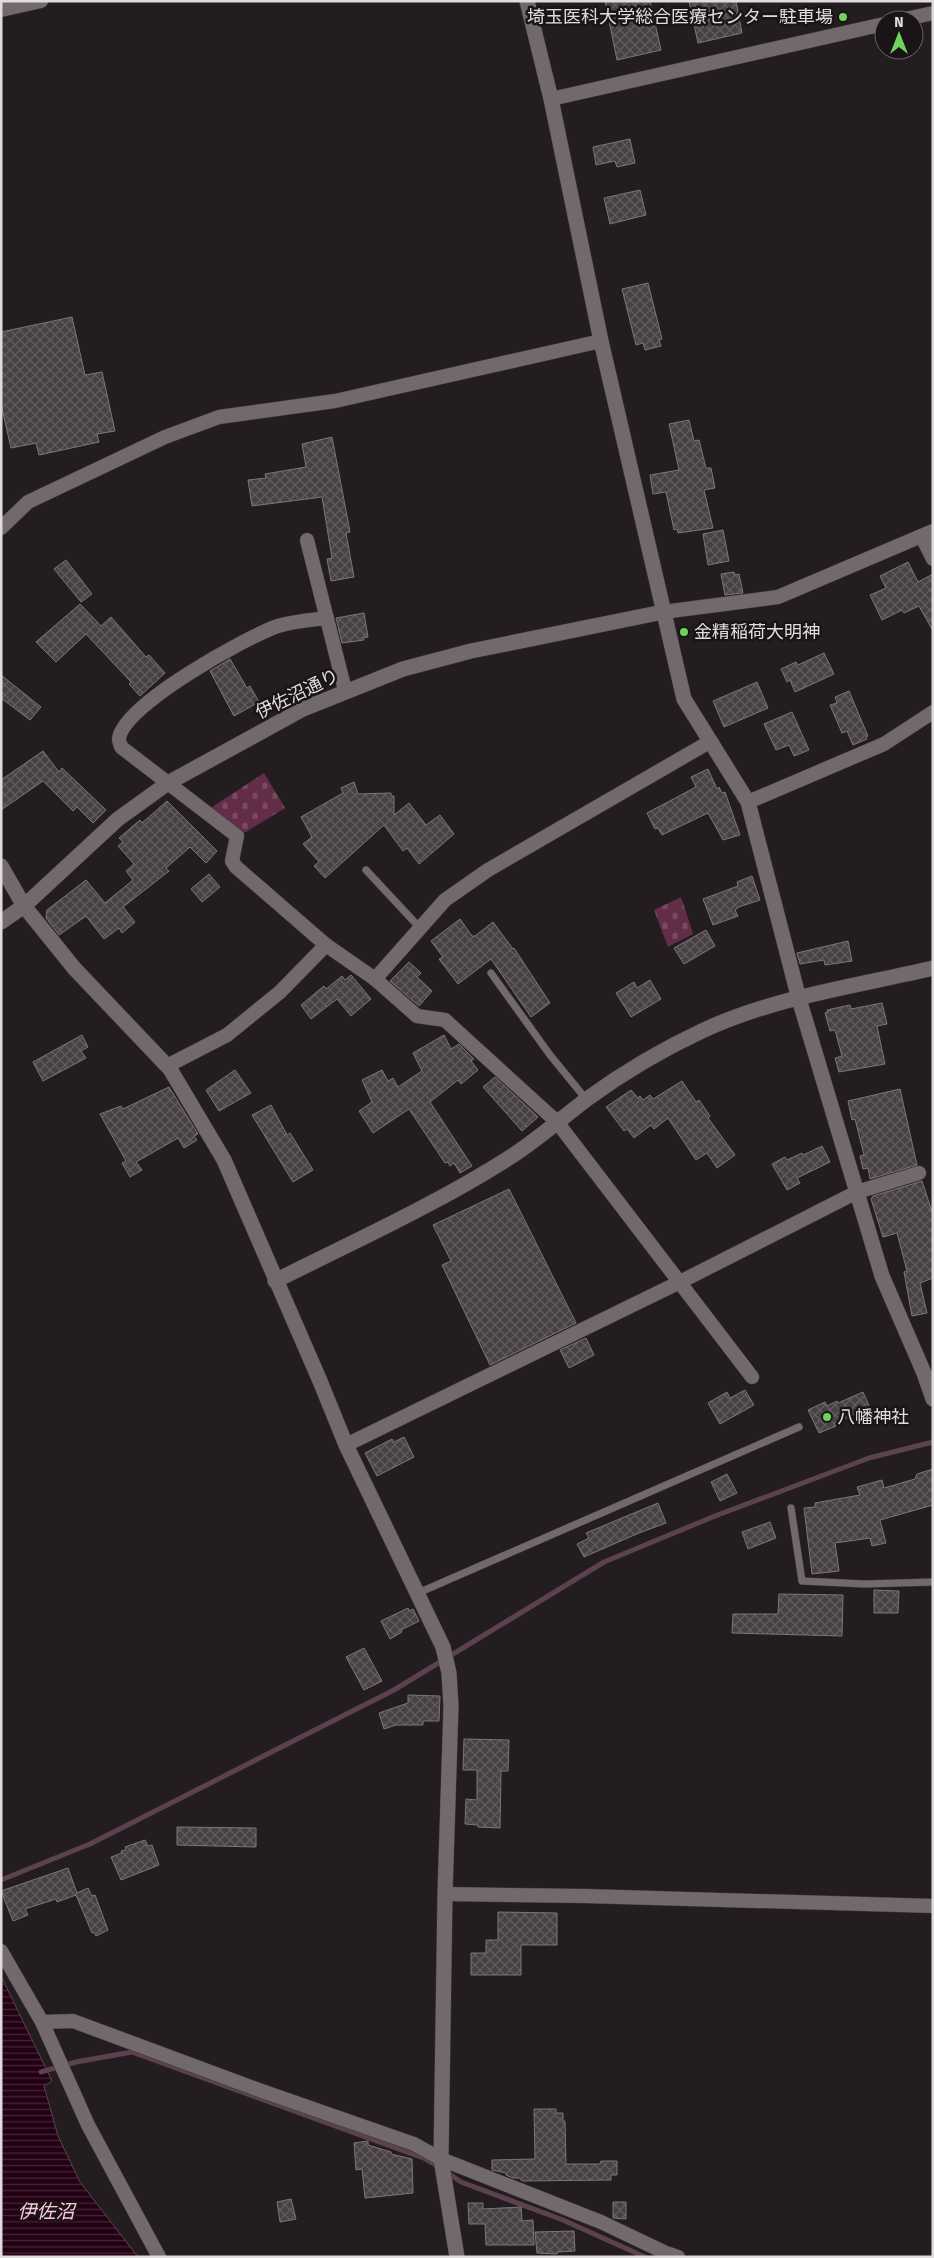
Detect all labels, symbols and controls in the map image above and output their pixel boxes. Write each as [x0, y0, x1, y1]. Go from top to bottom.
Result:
place label: 埼玉医科大学総合医療センター駐車場 [527, 6, 833, 28]
north arrow [874, 10, 924, 60]
marker: 埼玉医科大学総合医療センター駐車場 [837, 11, 849, 23]
text: N [894, 14, 904, 31]
place label: 金精稲荷大明神 [694, 621, 820, 643]
marker: 金精稲荷大明神 [678, 626, 690, 638]
street label: 伊佐沼通り [252, 664, 342, 724]
place label: 八幡神社 [837, 1406, 909, 1428]
marker: 八幡神社 [821, 1411, 833, 1423]
water label: 伊佐沼 [17, 2200, 77, 2223]

